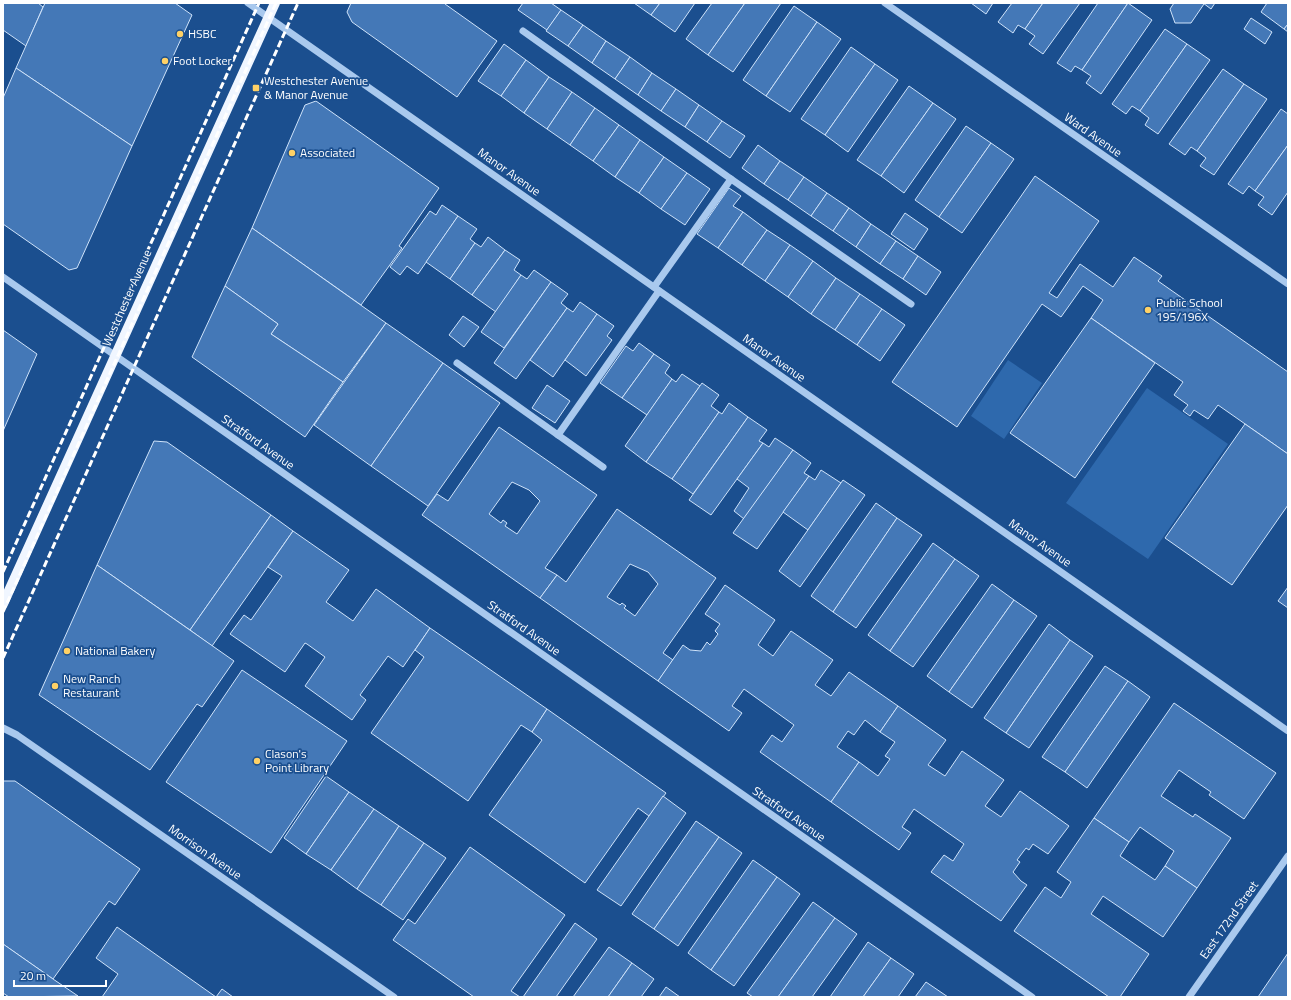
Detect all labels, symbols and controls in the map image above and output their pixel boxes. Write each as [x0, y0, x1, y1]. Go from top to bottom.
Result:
place label: HSBC [188, 24, 217, 43]
marker: HSBC [175, 29, 185, 39]
place label: Foot Locker [173, 51, 232, 70]
marker: Foot Locker [160, 56, 170, 66]
place label: Westchester Avenue & Manor Avenue [264, 71, 368, 104]
marker: Westchester Avenue & Manor Avenue [251, 83, 261, 93]
street label: Ward Avenue [1060, 108, 1126, 162]
place label: Associated [300, 143, 355, 162]
street label: Manor Avenue [474, 143, 545, 200]
marker: Associated [287, 148, 297, 158]
street label: Westchester Avenue [97, 246, 156, 349]
place label: Public School 195/196X [1156, 293, 1223, 326]
marker: Public School 195/196X [1143, 305, 1153, 315]
street label: Manor Avenue [739, 329, 810, 386]
street label: Stratford Avenue [218, 409, 299, 474]
street label: Manor Avenue [1005, 514, 1076, 571]
street label: Stratford Avenue [484, 595, 565, 660]
place label: National Bakery [75, 641, 155, 660]
marker: National Bakery [62, 646, 72, 656]
place label: New Ranch Restaurant [63, 669, 120, 702]
marker: New Ranch Restaurant [50, 681, 60, 691]
place label: Clason's Point Library [265, 744, 329, 777]
marker: Clason's Point Library [252, 756, 262, 766]
street label: Stratford Avenue [749, 781, 830, 846]
street label: Morrison Avenue [165, 819, 246, 884]
street label: East 172nd Street [1195, 876, 1263, 963]
scale bar [14, 962, 106, 988]
text: 20 m [20, 966, 46, 985]

